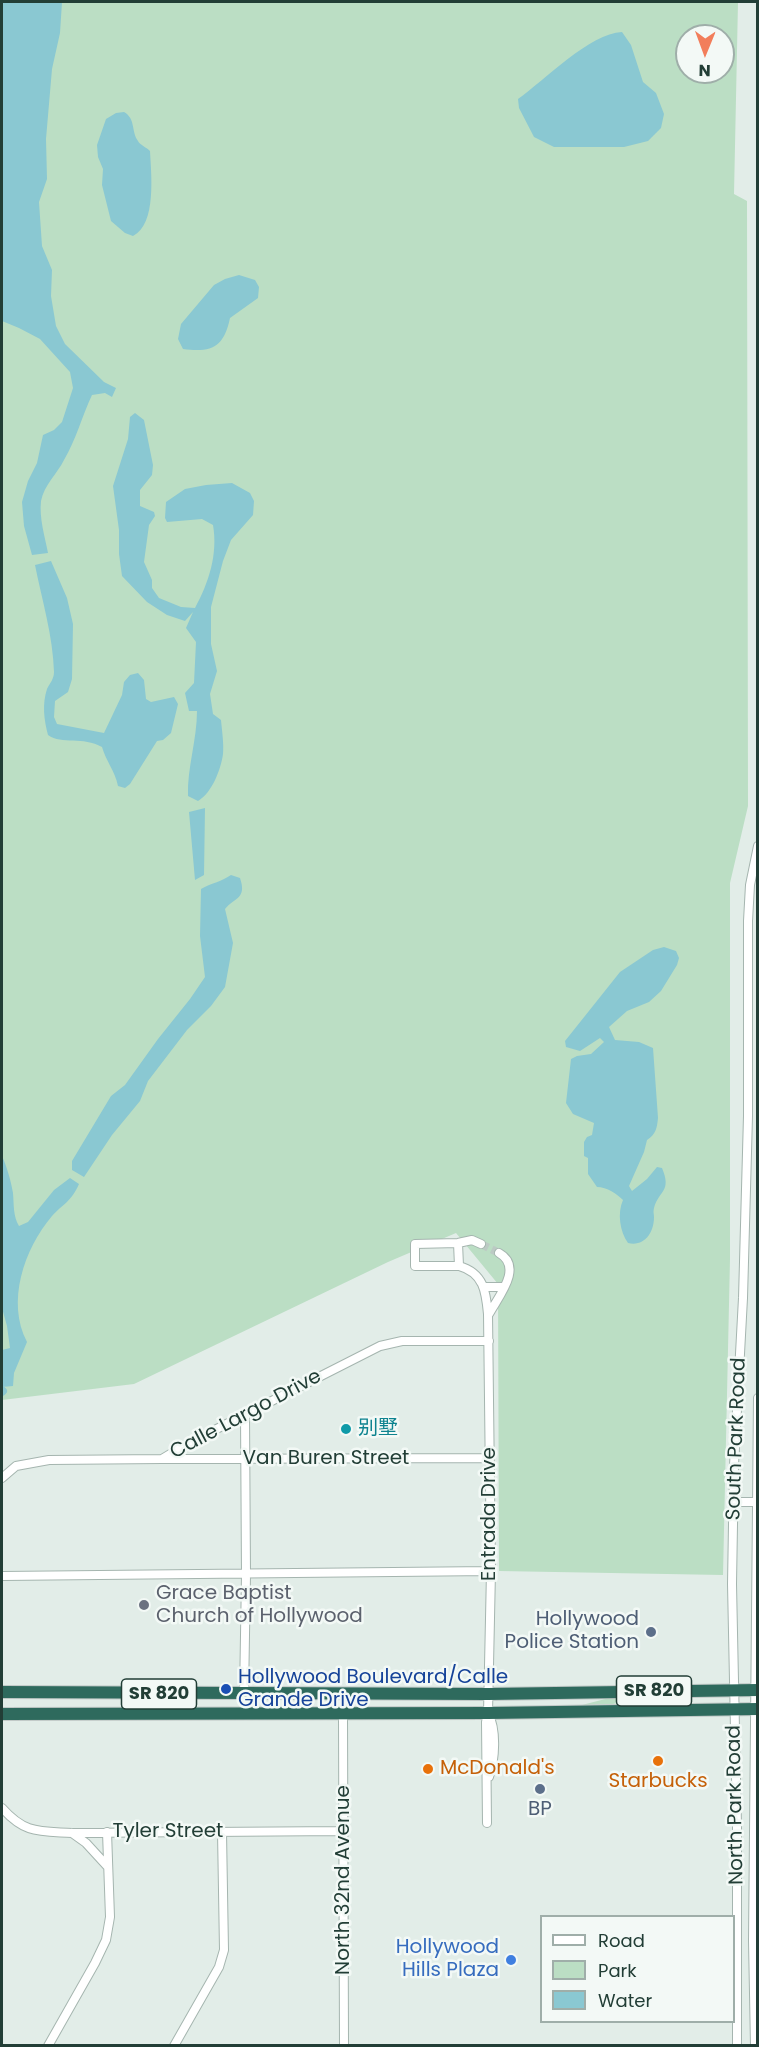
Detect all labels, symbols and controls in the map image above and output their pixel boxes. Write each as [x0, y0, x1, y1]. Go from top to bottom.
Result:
north arrow [675, 24, 735, 84]
text: N [698, 59, 711, 82]
street label: South Park Road [722, 1357, 752, 1521]
street label: Calle Largo Drive [166, 1365, 326, 1465]
place label: 别墅 [358, 1417, 398, 1441]
marker: 别墅 [339, 1422, 353, 1436]
street label: Van Buren Street [243, 1447, 409, 1471]
street label: Entrada Drive [478, 1447, 502, 1581]
place label: Grace Baptist Church of Hollywood [156, 1582, 363, 1629]
marker: Grace Baptist Church of Hollywood [137, 1598, 151, 1612]
place label: Hollywood Police Station [505, 1608, 639, 1655]
marker: Hollywood Police Station [644, 1625, 658, 1639]
place label: Hollywood Boulevard/Calle Grande Drive [238, 1666, 508, 1713]
road number: SR 820 [616, 1676, 692, 1706]
road number: SR 820 [122, 1679, 196, 1709]
marker: Hollywood Boulevard/Calle Grande Drive [219, 1682, 233, 1696]
street label: North Park Road [723, 1725, 749, 1885]
marker: Starbucks [651, 1754, 665, 1768]
place label: McDonald's [440, 1757, 555, 1781]
marker: McDonald's [421, 1762, 435, 1776]
place label: Starbucks [608, 1770, 708, 1794]
marker: BP [533, 1782, 547, 1796]
street label: North 32nd Avenue [332, 1785, 356, 1975]
place label: BP [528, 1798, 552, 1822]
street label: Tyler Street [113, 1820, 223, 1844]
legend [540, 1915, 735, 2023]
text: Road [598, 1928, 645, 1953]
place label: Hollywood Hills Plaza [396, 1936, 499, 1983]
marker: Hollywood Hills Plaza [504, 1953, 518, 1967]
text: Park [598, 1958, 637, 1983]
text: Water [598, 1988, 652, 2013]

